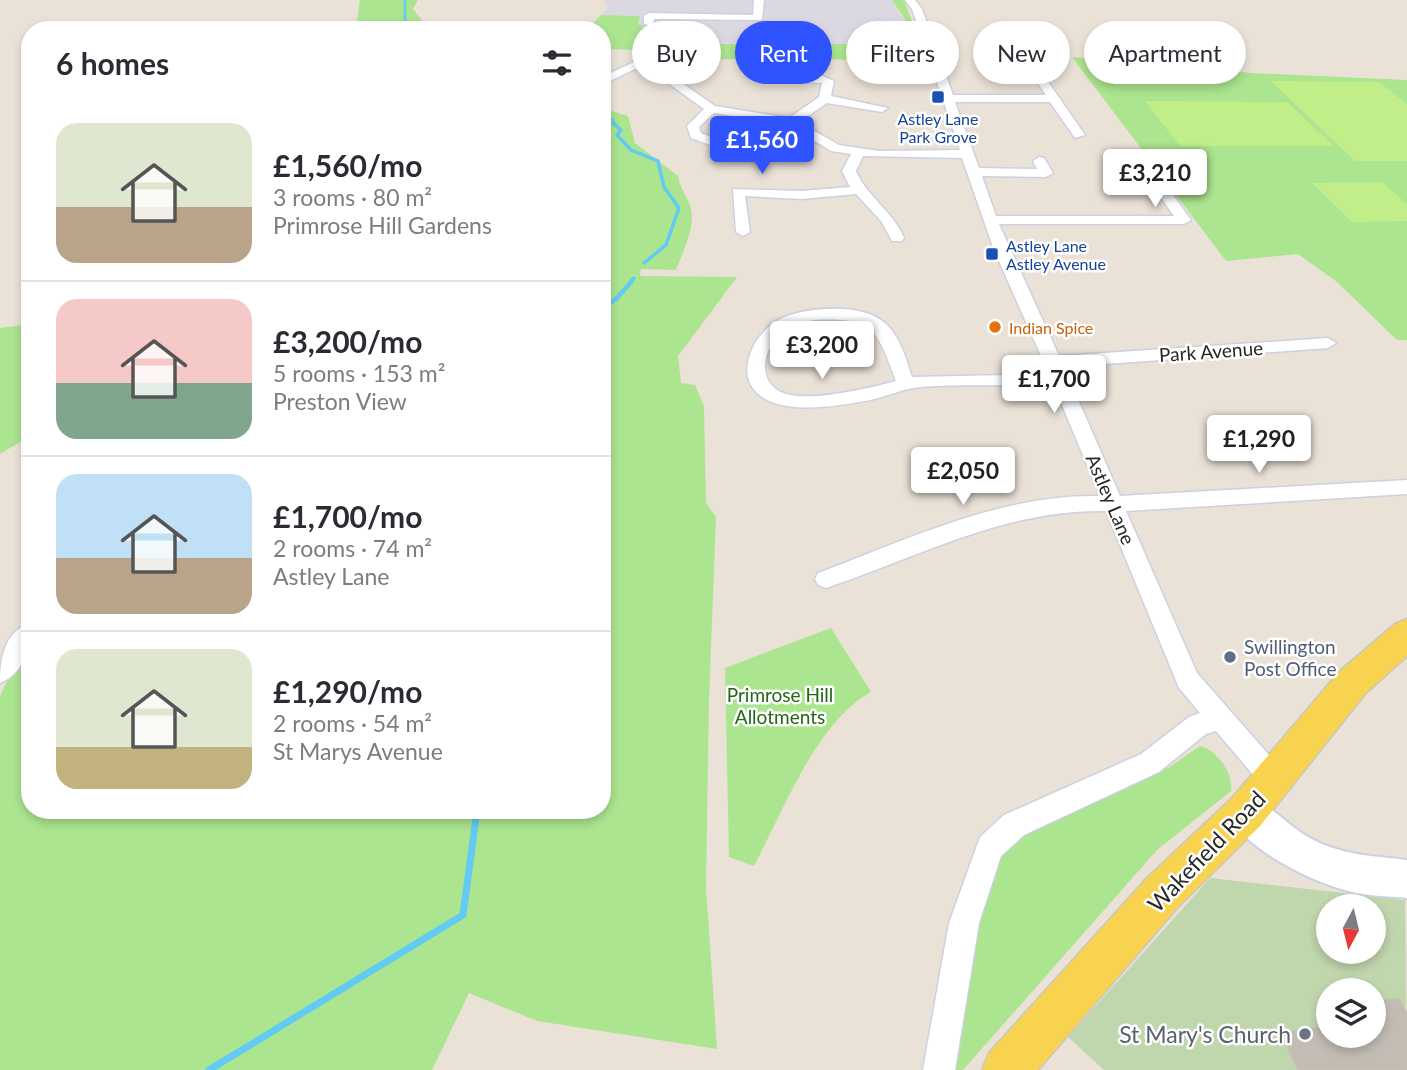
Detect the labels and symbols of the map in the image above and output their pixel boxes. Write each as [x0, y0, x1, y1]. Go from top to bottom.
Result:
marker: Astley Lane Park Grove [930, 89, 946, 105]
place label: Astley Lane Park Grove [897, 109, 979, 146]
pin: £1,560 [705, 116, 819, 176]
pin: £3,210 [1098, 150, 1212, 209]
place label: Astley Lane Astley Avenue [1006, 236, 1106, 273]
marker: Astley Lane Astley Avenue [984, 246, 1000, 262]
place label: Indian Spice [1009, 318, 1093, 337]
marker: Indian Spice [987, 319, 1003, 335]
pin: £3,200 [765, 322, 879, 381]
street label: Park Avenue [1158, 336, 1264, 366]
pin: £1,700 [997, 356, 1111, 415]
pin: £1,290 [1202, 416, 1316, 475]
pin: £2,050 [906, 448, 1020, 507]
street label: Astley Lane [1082, 450, 1140, 548]
place label: Swillington Post Office [1244, 635, 1337, 680]
marker: Swillington Post Office [1222, 649, 1238, 665]
park label: Primrose Hill Allotments [727, 683, 833, 728]
street label: Wakefield Road [1141, 785, 1271, 917]
north arrow [1316, 894, 1386, 964]
place label: St Mary's Church [1119, 1020, 1291, 1048]
marker: St Mary's Church [1297, 1026, 1313, 1042]

